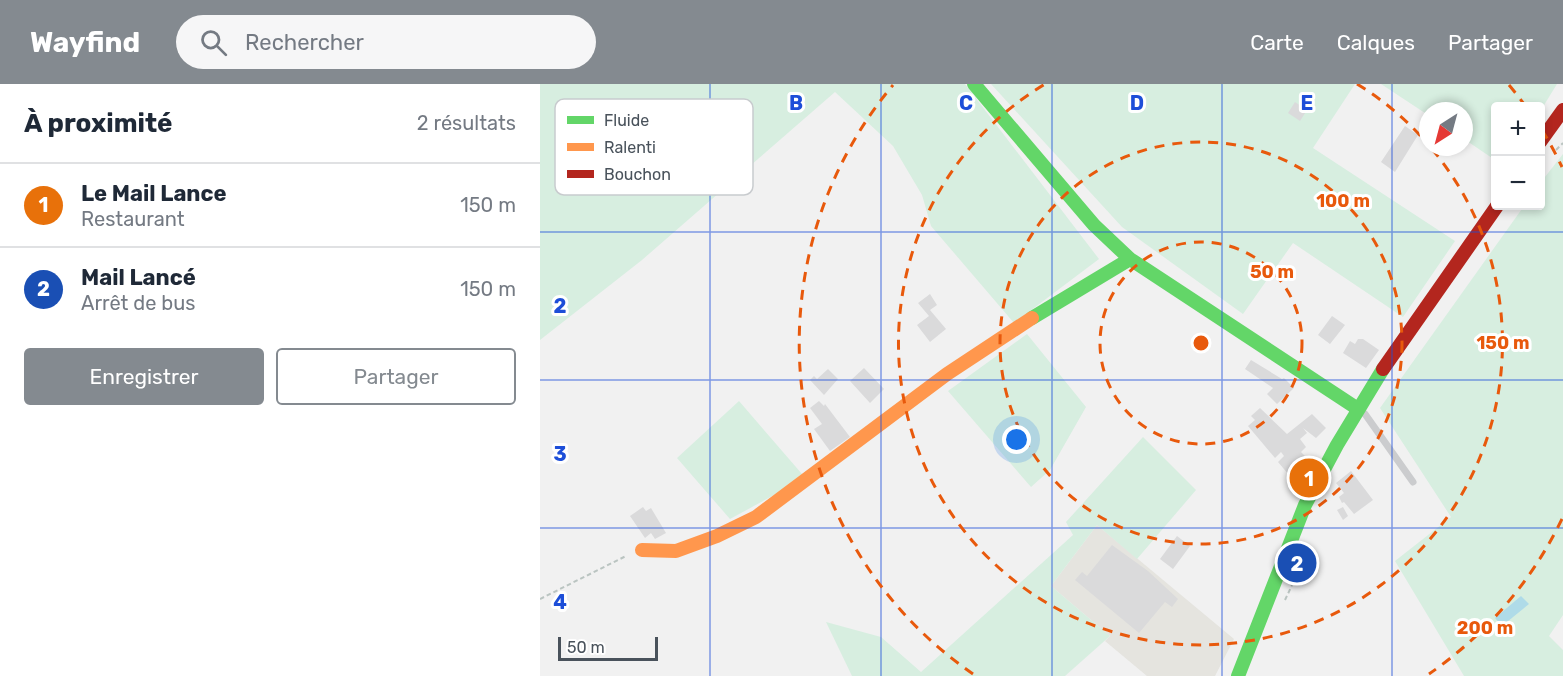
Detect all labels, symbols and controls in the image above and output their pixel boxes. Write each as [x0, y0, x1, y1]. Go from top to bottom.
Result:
search box [176, 15, 596, 69]
text: Wayfind [30, 26, 140, 59]
icon: search [197, 26, 230, 59]
text: Rechercher [245, 29, 364, 56]
text: Carte [1250, 30, 1304, 55]
text: Calques [1337, 30, 1415, 55]
text: Partager [1448, 30, 1533, 55]
text: B [789, 91, 803, 115]
text: C [959, 91, 973, 115]
text: D [1130, 91, 1144, 115]
text: E [1301, 91, 1313, 115]
legend [555, 99, 753, 195]
north arrow [1419, 102, 1473, 156]
map controls [1491, 102, 1545, 210]
button: + [1491, 102, 1545, 156]
text: À proximité [24, 108, 173, 139]
text: 2 résultats [417, 111, 516, 135]
text: Fluide [604, 111, 649, 130]
text: Ralenti [604, 138, 656, 157]
button: − [1491, 156, 1545, 210]
text: Bouchon [604, 165, 671, 184]
text: Le Mail Lance [81, 180, 227, 207]
text: 100 m [1316, 190, 1370, 212]
text: 1 [39, 193, 48, 217]
text: 150 m [460, 193, 516, 217]
text: Restaurant [81, 207, 185, 231]
text: 50 m [1250, 261, 1294, 283]
text: Mail Lancé [81, 264, 196, 291]
text: 2 [37, 277, 50, 301]
text: 150 m [460, 277, 516, 301]
text: Arrêt de bus [81, 291, 195, 315]
text: 2 [554, 294, 567, 318]
text: 150 m [1476, 332, 1530, 354]
centre of rings [1191, 333, 1211, 353]
button: Enregistrer [24, 348, 264, 405]
button: Partager [276, 348, 516, 405]
your location [1002, 425, 1031, 454]
text: 3 [553, 442, 567, 466]
pin: 1 [1290, 456, 1328, 500]
pin: 2 [1278, 540, 1317, 586]
text: 4 [553, 590, 567, 614]
text: 200 m [1457, 617, 1513, 639]
scale bar [558, 634, 658, 662]
text: 50 m [567, 638, 605, 657]

